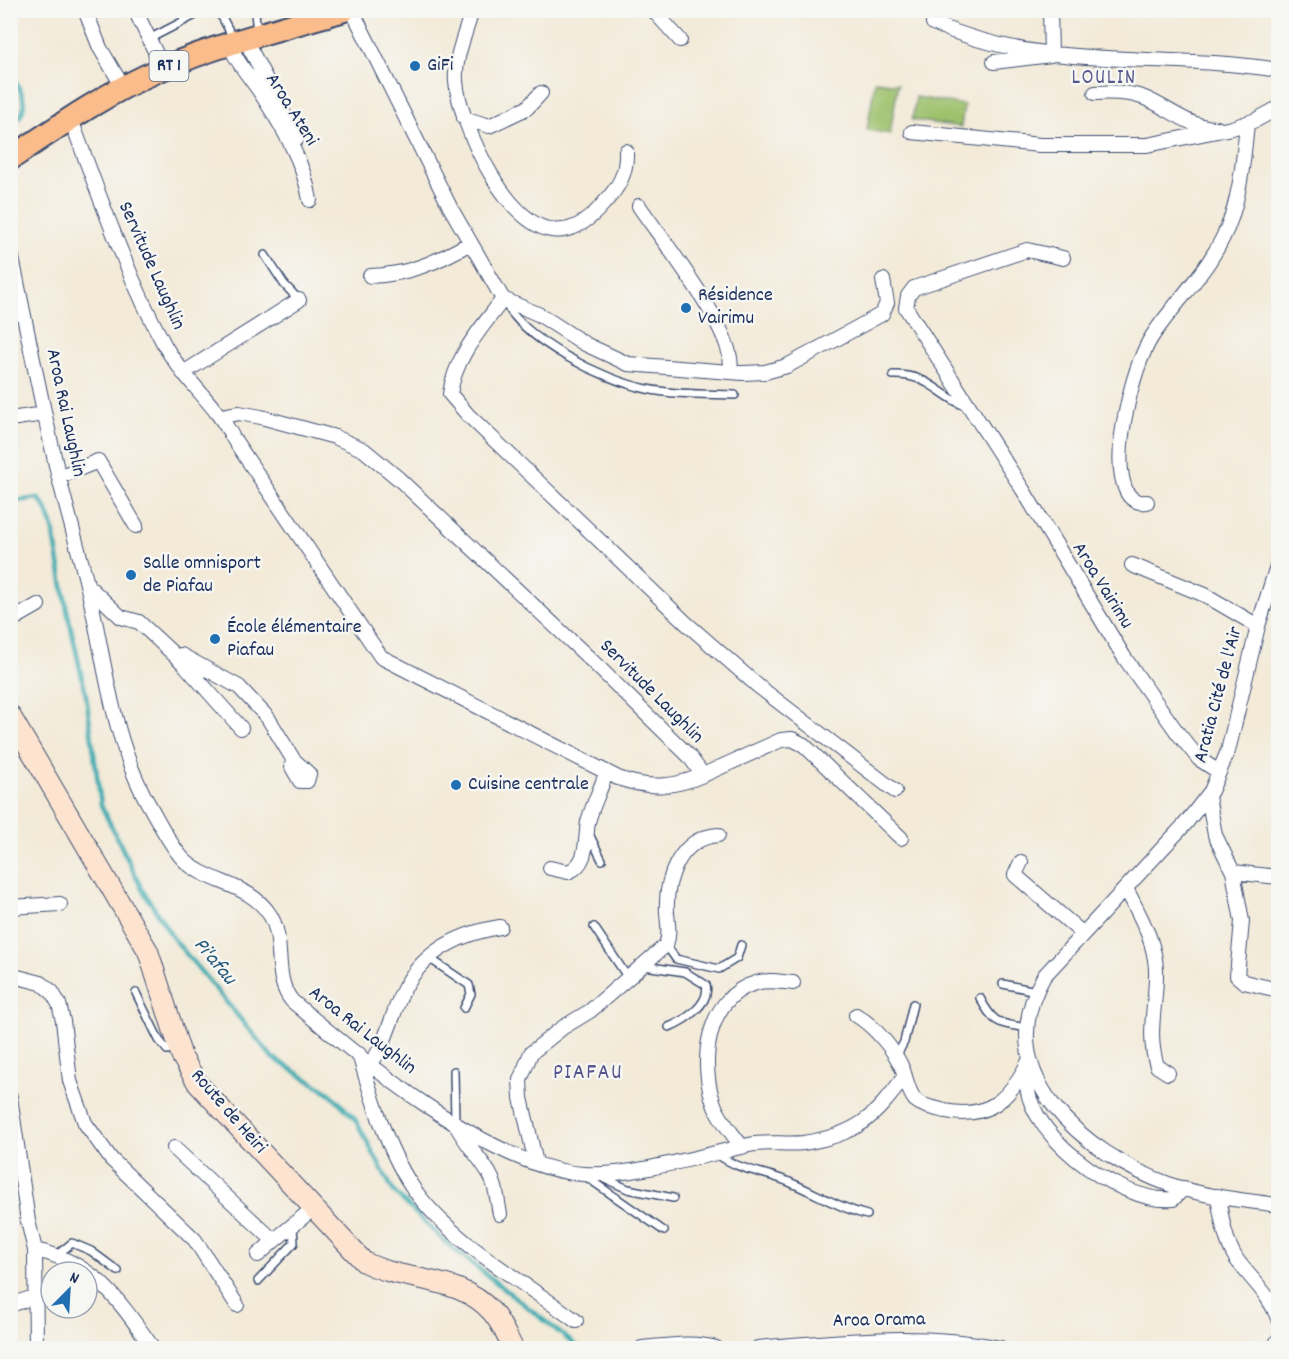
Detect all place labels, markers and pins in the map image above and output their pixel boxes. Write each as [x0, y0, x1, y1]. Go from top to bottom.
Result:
place label: GiFi [427, 52, 454, 80]
marker: GiFi [408, 59, 422, 73]
place label: Résidence Vairimu [698, 282, 773, 333]
marker: Résidence Vairimu [679, 301, 693, 315]
place label: Salle omnisport de Piafau [143, 550, 261, 601]
marker: Salle omnisport de Piafau [124, 568, 138, 582]
place label: École élémentaire Piafau [227, 614, 362, 665]
marker: École élémentaire Piafau [208, 632, 222, 646]
place label: Cuisine centrale [468, 771, 589, 799]
marker: Cuisine centrale [449, 778, 463, 792]

